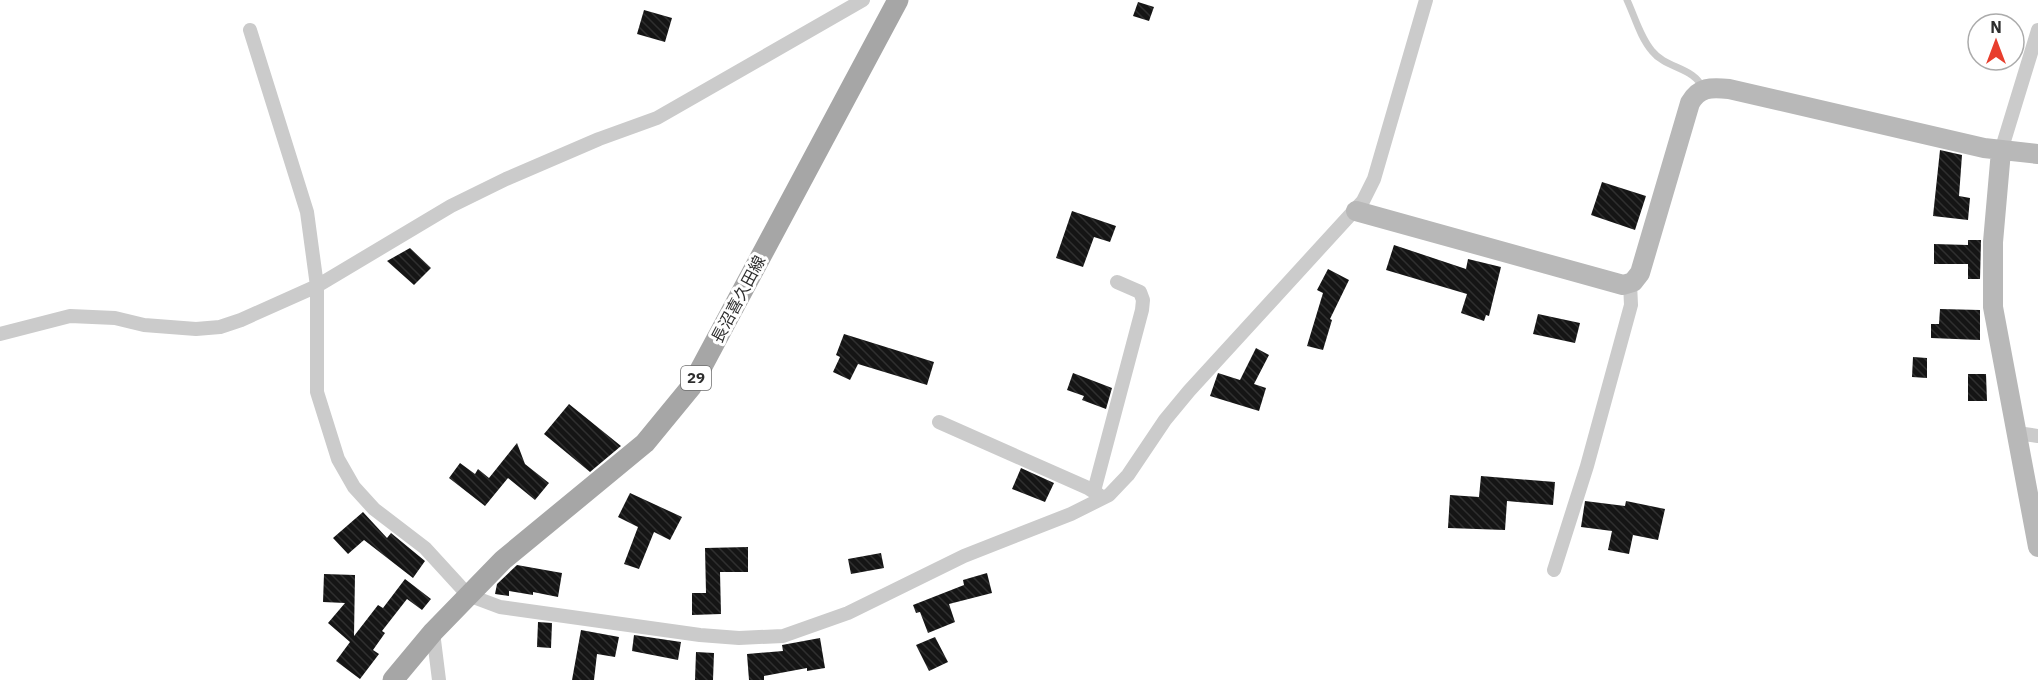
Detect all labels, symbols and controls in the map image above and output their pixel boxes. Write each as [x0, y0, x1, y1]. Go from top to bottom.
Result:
north arrow [1966, 12, 2026, 72]
text: N [1990, 17, 2002, 37]
street label: 長沼喜久田線 [707, 252, 769, 346]
road number: 29 [681, 366, 711, 390]

